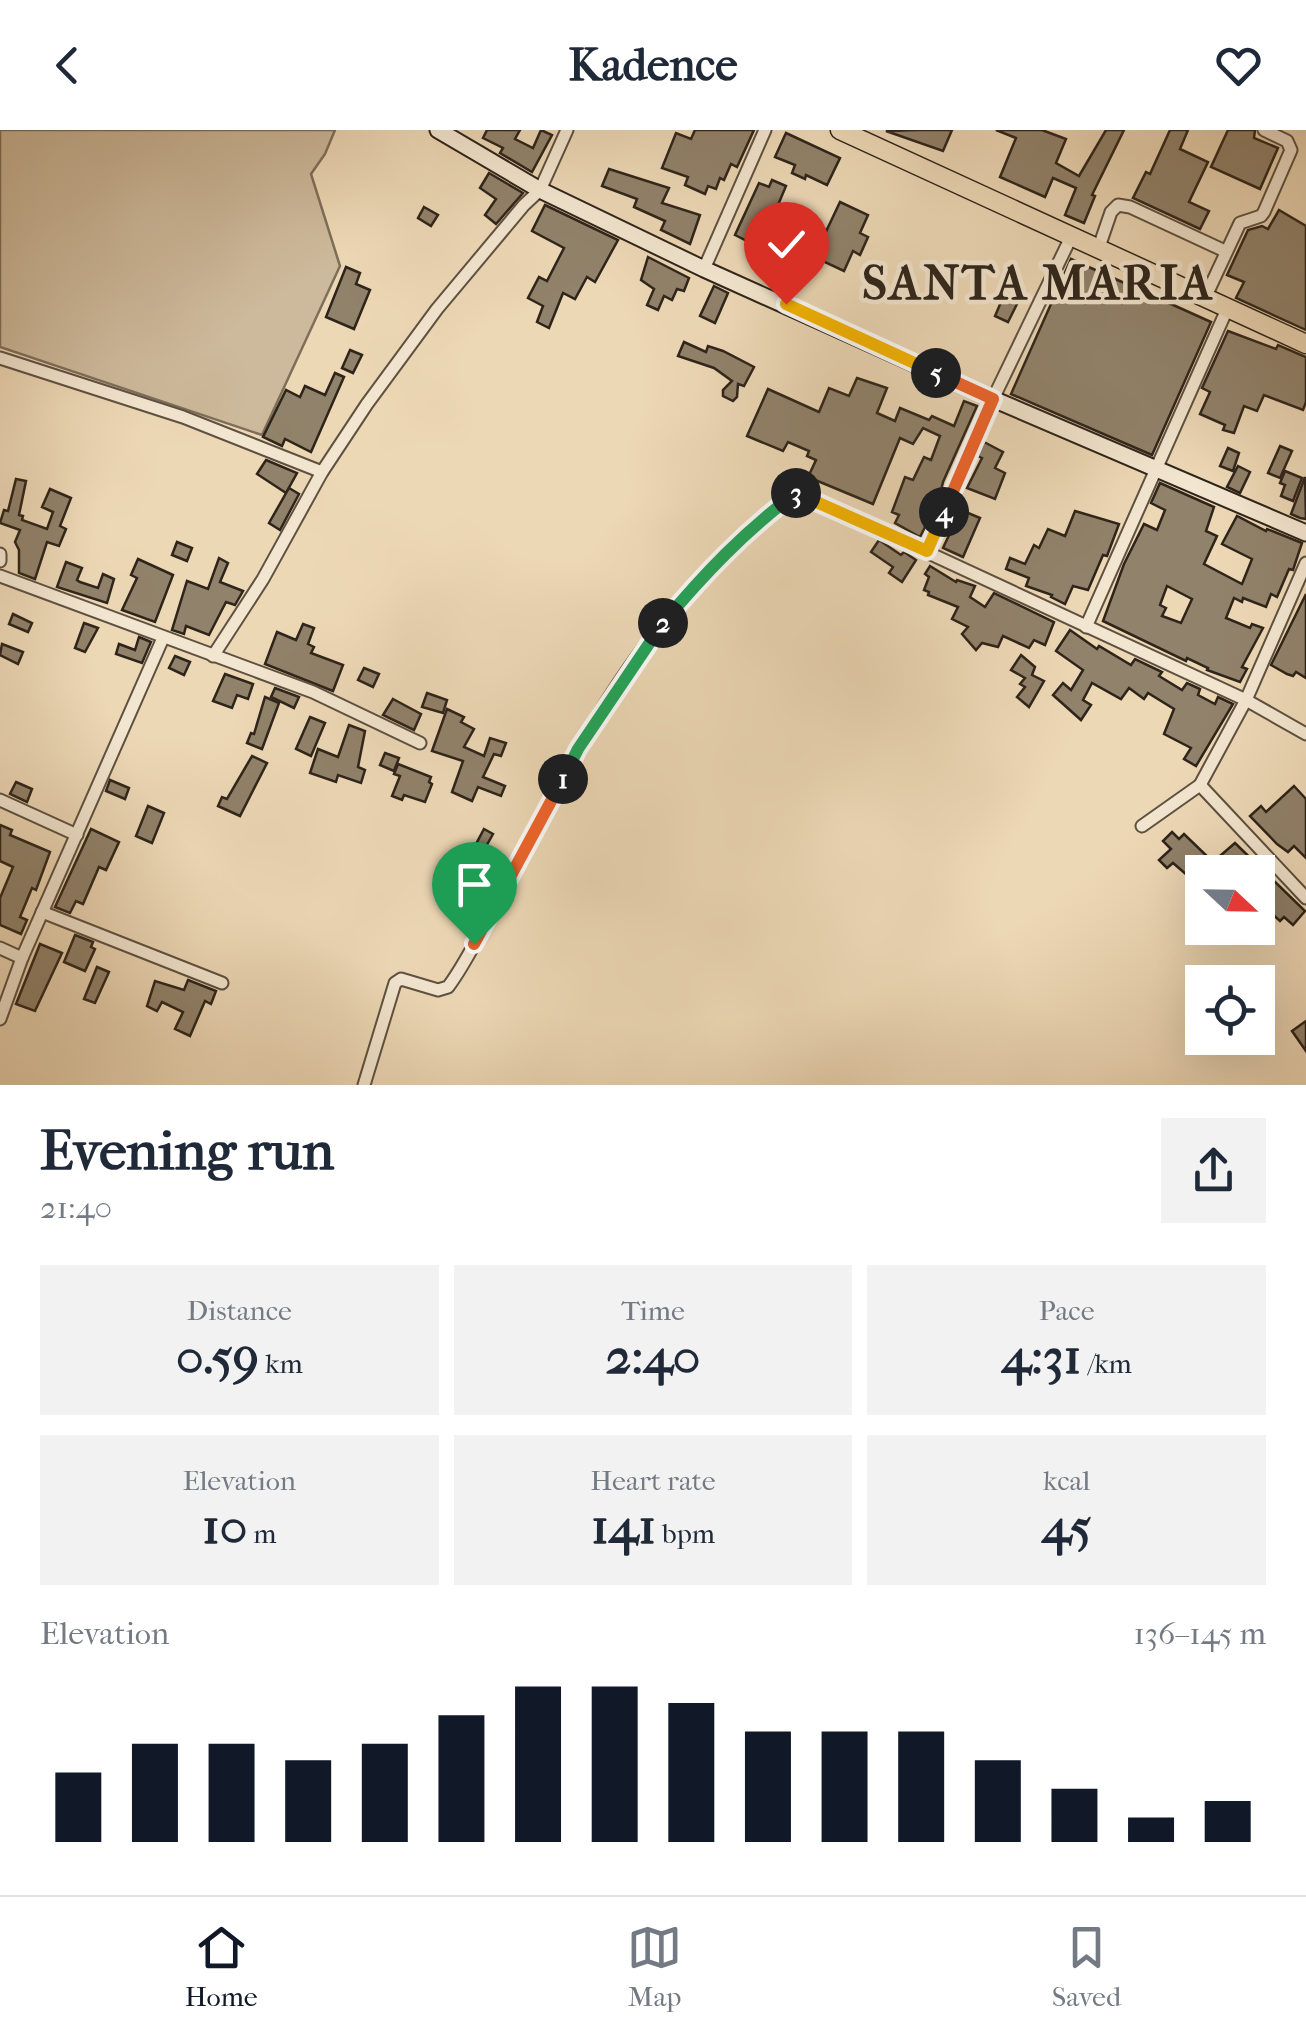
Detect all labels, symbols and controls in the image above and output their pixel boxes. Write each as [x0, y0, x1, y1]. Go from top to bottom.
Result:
icon: back [40, 38, 95, 93]
icon: heart [1211, 38, 1266, 93]
text: Kadence [569, 39, 737, 92]
pin [744, 202, 829, 305]
icon: check [759, 217, 814, 272]
district label: SANTA MARIA [862, 255, 1214, 311]
pin: 5 [911, 348, 961, 398]
text: 5 [930, 356, 942, 389]
pin: 3 [771, 468, 821, 518]
text: 3 [790, 476, 802, 509]
pin: 4 [919, 487, 969, 537]
text: 4 [936, 495, 952, 528]
pin: 2 [638, 598, 688, 648]
text: 2 [656, 606, 670, 639]
pin: 1 [538, 754, 588, 804]
text: 1 [558, 762, 568, 795]
pin [432, 842, 517, 945]
north arrow [1185, 855, 1275, 945]
map controls [1185, 855, 1275, 1055]
icon: arrive [447, 857, 502, 912]
button: locate [1185, 965, 1275, 1055]
button: share [1161, 1118, 1266, 1223]
text: Evening run [40, 1119, 334, 1183]
text: 21:40 [40, 1189, 112, 1226]
text: Distance [187, 1294, 292, 1327]
text: Time [621, 1294, 685, 1327]
text: Pace [1039, 1294, 1095, 1327]
text: 0.59 [176, 1327, 259, 1386]
text: 2:40 [606, 1327, 700, 1386]
text: 4:31 [1001, 1327, 1081, 1386]
text: km [259, 1347, 303, 1380]
text: /km [1081, 1347, 1132, 1380]
text: Elevation [183, 1464, 296, 1497]
text: Heart rate [590, 1464, 716, 1497]
text: kcal [1043, 1464, 1090, 1497]
text: 10 [202, 1497, 247, 1556]
text: 141 [591, 1497, 656, 1556]
text: 45 [1042, 1497, 1092, 1556]
text: m [247, 1517, 277, 1550]
text: bpm [656, 1517, 715, 1550]
text: Elevation [40, 1615, 169, 1652]
text: 136–145 m [1133, 1615, 1266, 1652]
tab: Home [185, 1920, 258, 2013]
tab: Map [627, 1920, 682, 2013]
tab: Saved [1052, 1920, 1121, 2013]

